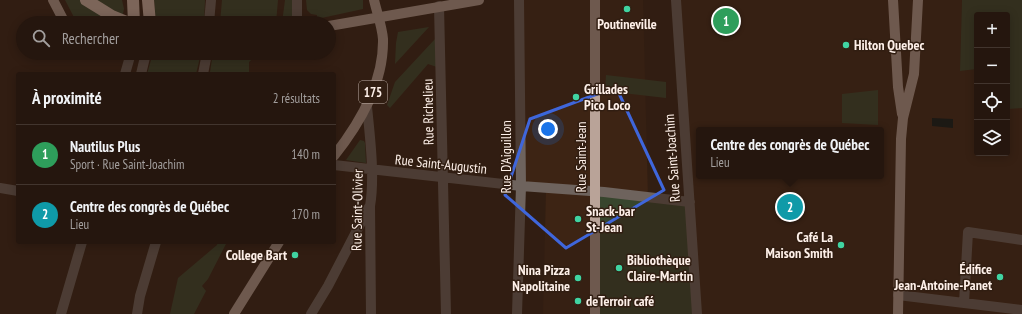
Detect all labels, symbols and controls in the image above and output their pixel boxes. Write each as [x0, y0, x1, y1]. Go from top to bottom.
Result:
marker: Poutineville [622, 4, 632, 14]
pin: 1 [713, 6, 739, 36]
map controls [974, 12, 1010, 156]
button: + [974, 12, 1010, 48]
place label: Poutineville [597, 15, 657, 33]
search box [16, 16, 336, 60]
icon: search [30, 27, 52, 49]
text: Rechercher [62, 29, 119, 48]
place label: Hilton Quebec [854, 36, 924, 54]
marker: Hilton Quebec [841, 40, 851, 50]
button: − [974, 48, 1010, 84]
street label: Rue Richelieu [418, 79, 438, 145]
place label: Grillades Pico Loco [584, 80, 630, 114]
road number: 175 [359, 81, 387, 103]
button: locate [974, 84, 1010, 120]
text: À proximité [32, 87, 102, 109]
text: 2 résultats [273, 90, 320, 107]
marker: Grillades Pico Loco [571, 92, 581, 102]
street label: Rue Saint-Joachim [660, 113, 684, 203]
your location [538, 119, 558, 139]
street label: Rue D'Aiguillon [497, 120, 515, 194]
button: layers [974, 120, 1010, 156]
street label: Rue Saint-Jean [572, 122, 590, 192]
popup [696, 127, 884, 179]
text: Centre des congrès de Québec [710, 135, 870, 154]
text: Nautilus Plus [70, 137, 140, 156]
text: 1 [42, 146, 48, 163]
text: 140 m [291, 146, 320, 163]
street label: Rue Saint-Augustin [394, 150, 488, 178]
text: Lieu [710, 154, 730, 171]
text: Sport · Rue Saint-Joachim [70, 156, 185, 173]
street label: Rue Saint-Olivier [347, 169, 367, 251]
pin: 2 [777, 192, 803, 222]
text: Centre des congrès de Québec [70, 197, 229, 216]
place label: Snack-bar St-Jean [586, 202, 636, 236]
text: 2 [42, 206, 48, 223]
text: 170 m [291, 206, 320, 223]
marker: Snack-bar St-Jean [573, 214, 583, 224]
text: Lieu [70, 216, 89, 233]
place label: Café La Maison Smith [766, 228, 833, 262]
marker: Café La Maison Smith [836, 240, 846, 250]
place label: College Bart [226, 246, 287, 264]
marker: College Bart [290, 250, 300, 260]
place label: Bibliothèque Claire-Martin [627, 251, 693, 285]
place label: Édifice Jean-Antoine-Panet [893, 260, 992, 294]
place label: Nina Pizza Napolitaine [512, 261, 570, 295]
marker: Bibliothèque Claire-Martin [614, 263, 624, 273]
marker: Édifice Jean-Antoine-Panet [995, 272, 1005, 282]
marker: Nina Pizza Napolitaine [573, 273, 583, 283]
place label: deTerroir café [586, 292, 654, 310]
marker: deTerroir café [573, 296, 583, 306]

